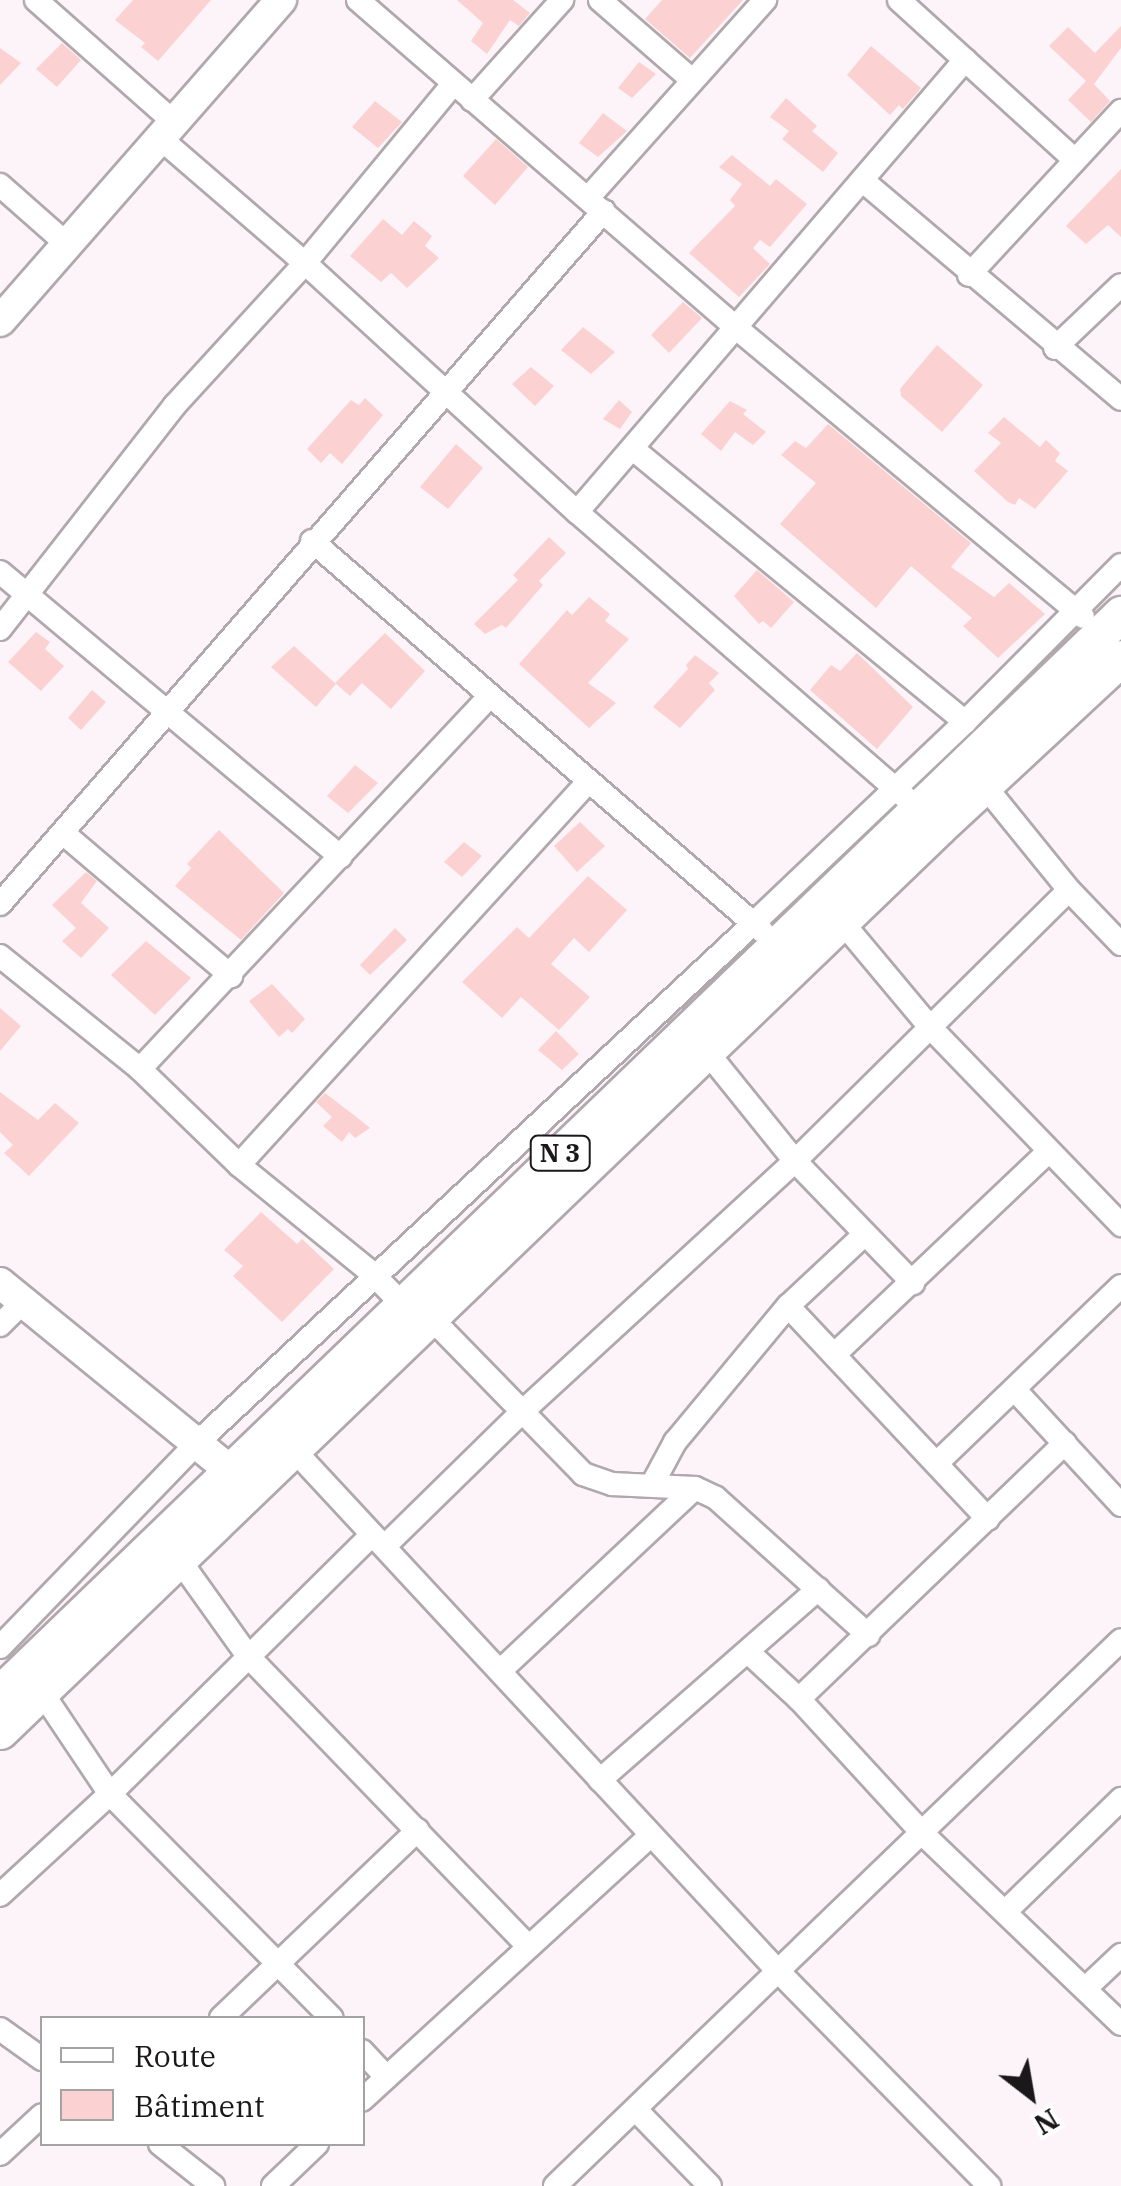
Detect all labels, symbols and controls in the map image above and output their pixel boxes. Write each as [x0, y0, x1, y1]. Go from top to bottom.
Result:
road number: N 3 [528, 1133, 592, 1173]
legend [40, 2016, 365, 2146]
text: Route [134, 2036, 216, 2075]
north arrow [981, 2046, 1081, 2146]
text: Bâtiment [134, 2086, 265, 2125]
text: N [1028, 2101, 1066, 2144]

